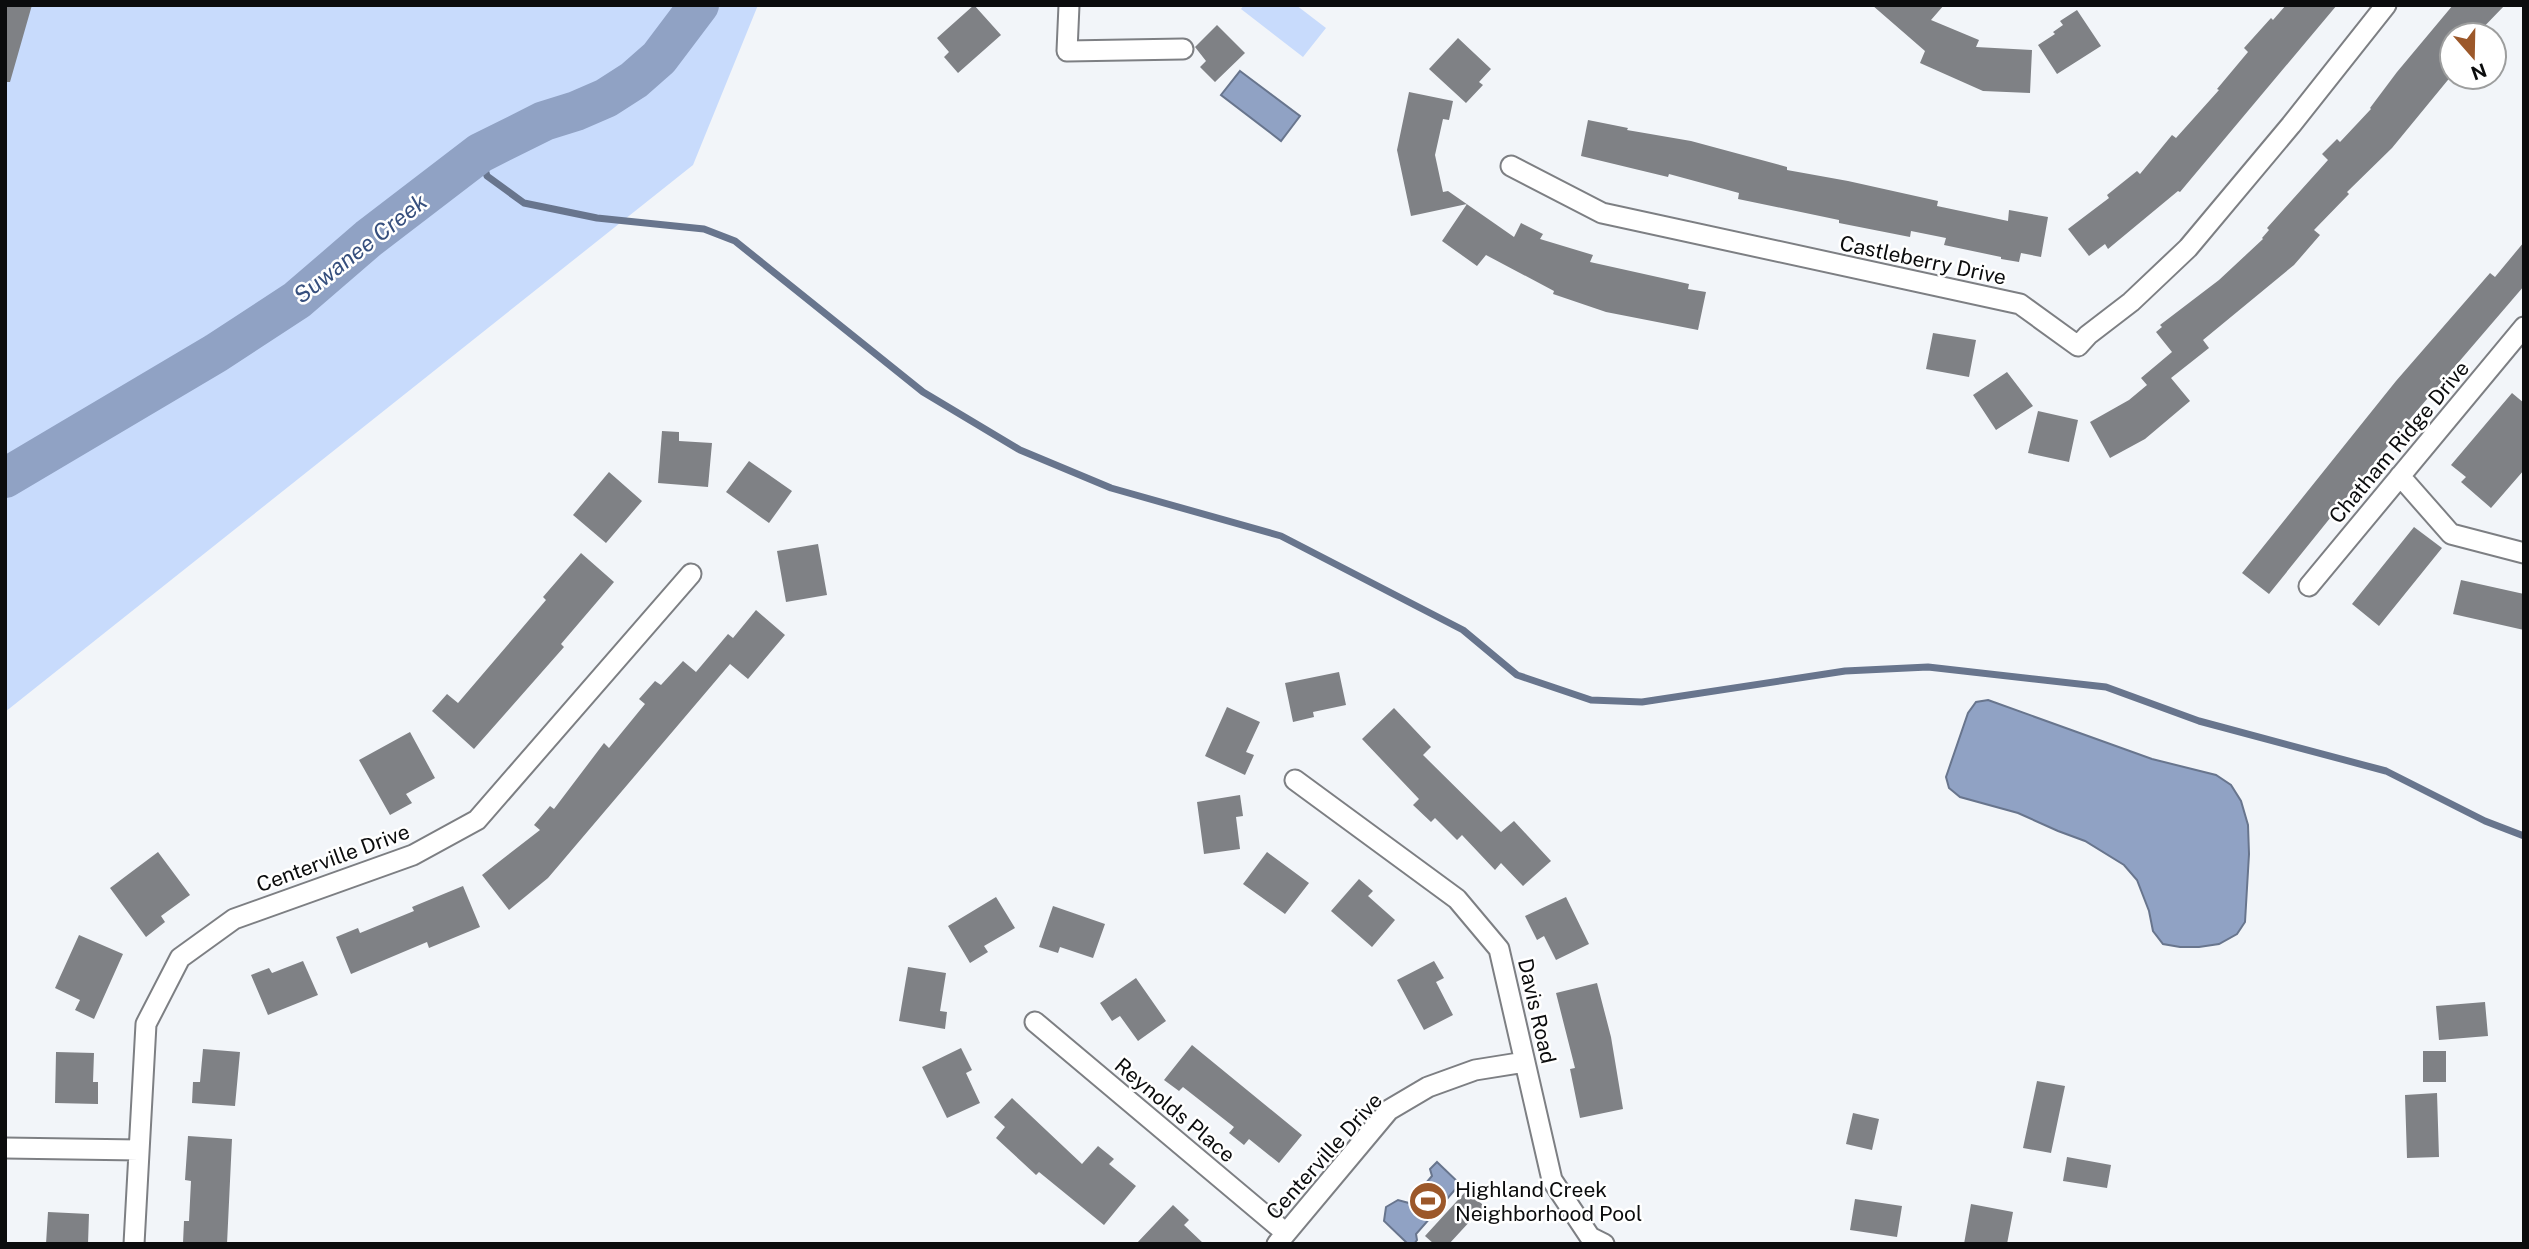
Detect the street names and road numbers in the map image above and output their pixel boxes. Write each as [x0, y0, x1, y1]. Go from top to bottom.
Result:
street label: Castleberry Drive [1837, 230, 2009, 290]
street label: Chatham Ridge Drive [2324, 356, 2474, 528]
street label: Centerville Drive [253, 819, 413, 897]
street label: Davis Road [1513, 956, 1561, 1066]
street label: Reynolds Place [1110, 1052, 1240, 1168]
street label: Centerville Drive [1261, 1088, 1387, 1224]

